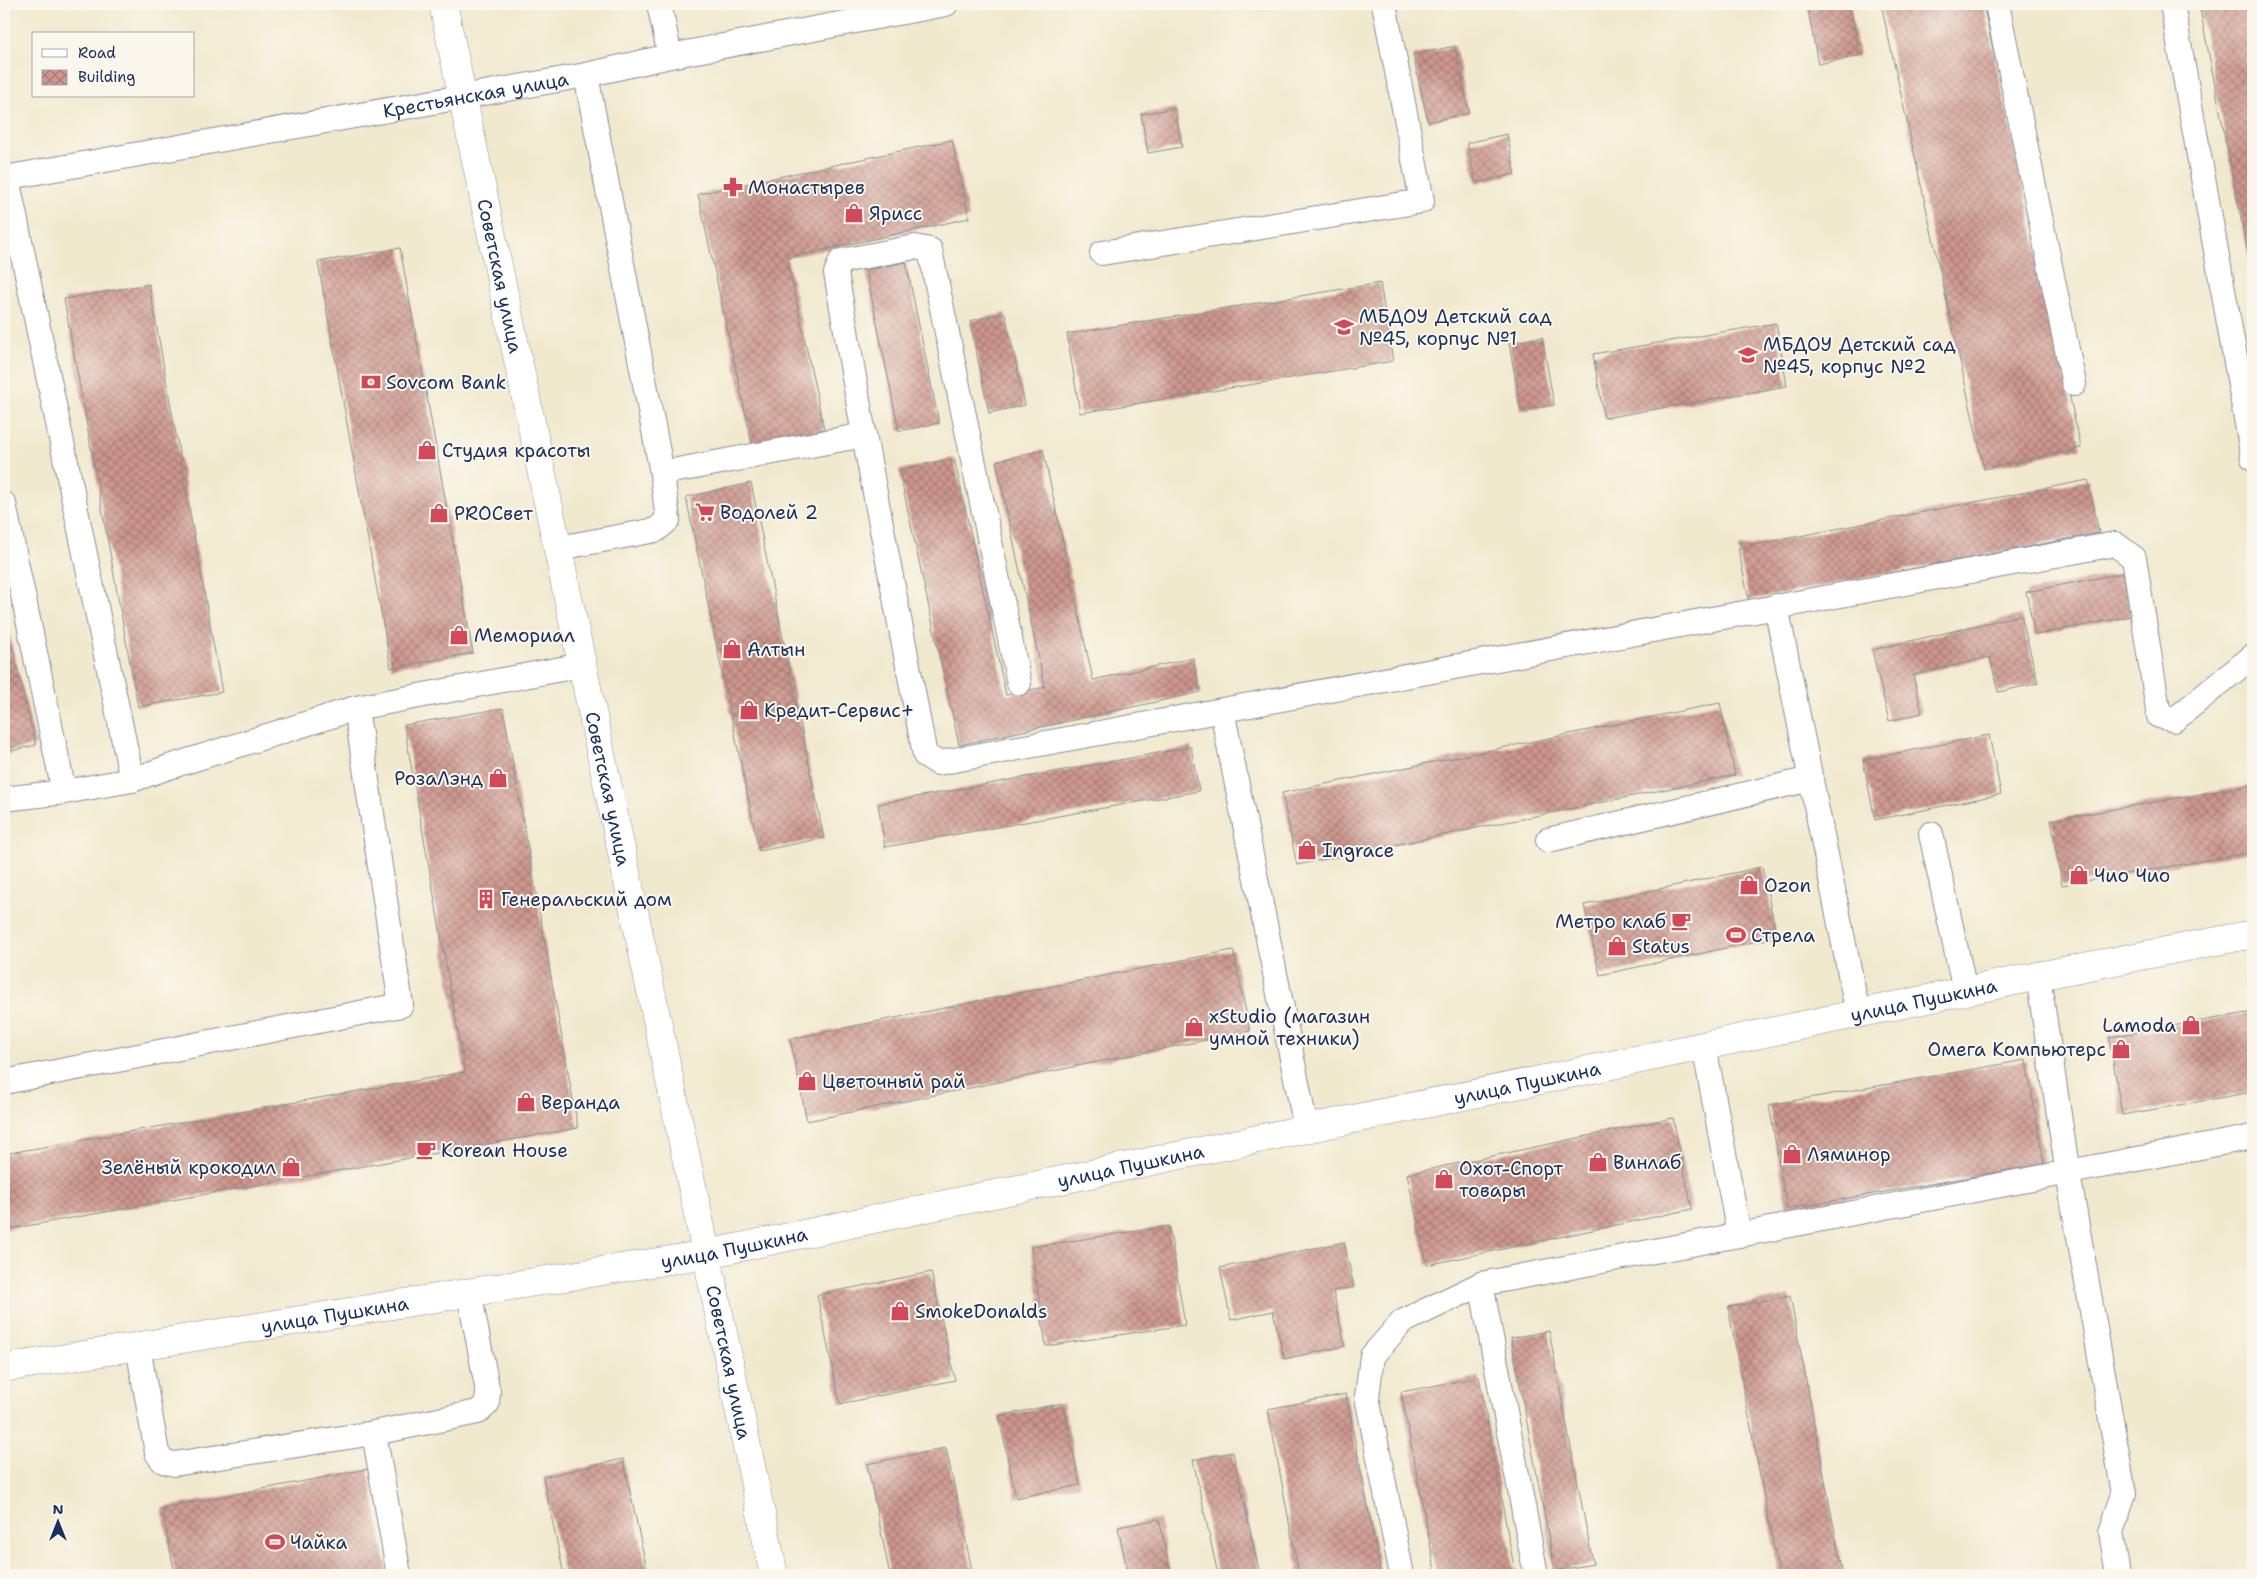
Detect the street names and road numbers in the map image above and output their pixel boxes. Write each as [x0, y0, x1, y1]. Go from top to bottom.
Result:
street label: Крестьянская улица [381, 66, 571, 123]
street label: Советская улица [472, 196, 529, 356]
street label: Советская улица [580, 709, 637, 868]
street label: улица Пушкина [1848, 972, 1999, 1027]
street label: улица Пушкина [1452, 1055, 1603, 1110]
street label: улица Пушкина [1055, 1138, 1206, 1193]
street label: улица Пушкина [659, 1221, 810, 1274]
street label: Советская улица [701, 1283, 758, 1442]
street label: улица Пушкина [259, 1290, 410, 1339]

